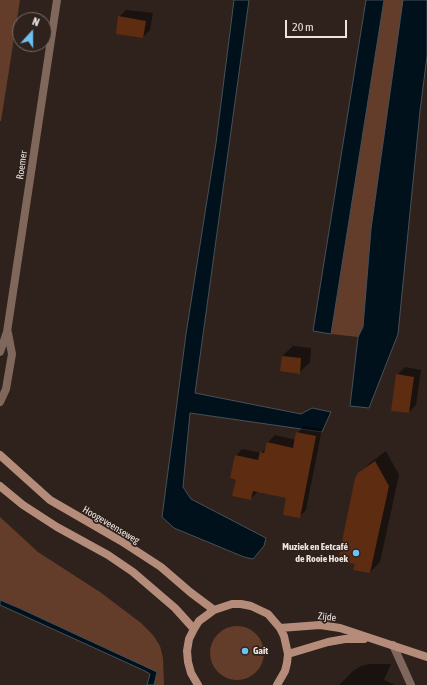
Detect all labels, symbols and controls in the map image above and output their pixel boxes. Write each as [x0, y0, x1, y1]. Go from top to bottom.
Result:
north arrow [12, 12, 52, 52]
scale bar [287, 12, 349, 38]
text: N [31, 15, 41, 28]
text: 20 m [292, 20, 314, 34]
street label: Roemer [14, 150, 30, 180]
street label: Hoogeveenseweg [80, 503, 142, 547]
place label: Muziek en Eetcafé de Rooie Hoek [282, 541, 348, 564]
marker: Muziek en Eetcafé de Rooie Hoek [351, 548, 361, 558]
street label: Zijde [317, 610, 337, 624]
place label: Gait [253, 645, 268, 657]
marker: Gait [240, 646, 250, 656]

